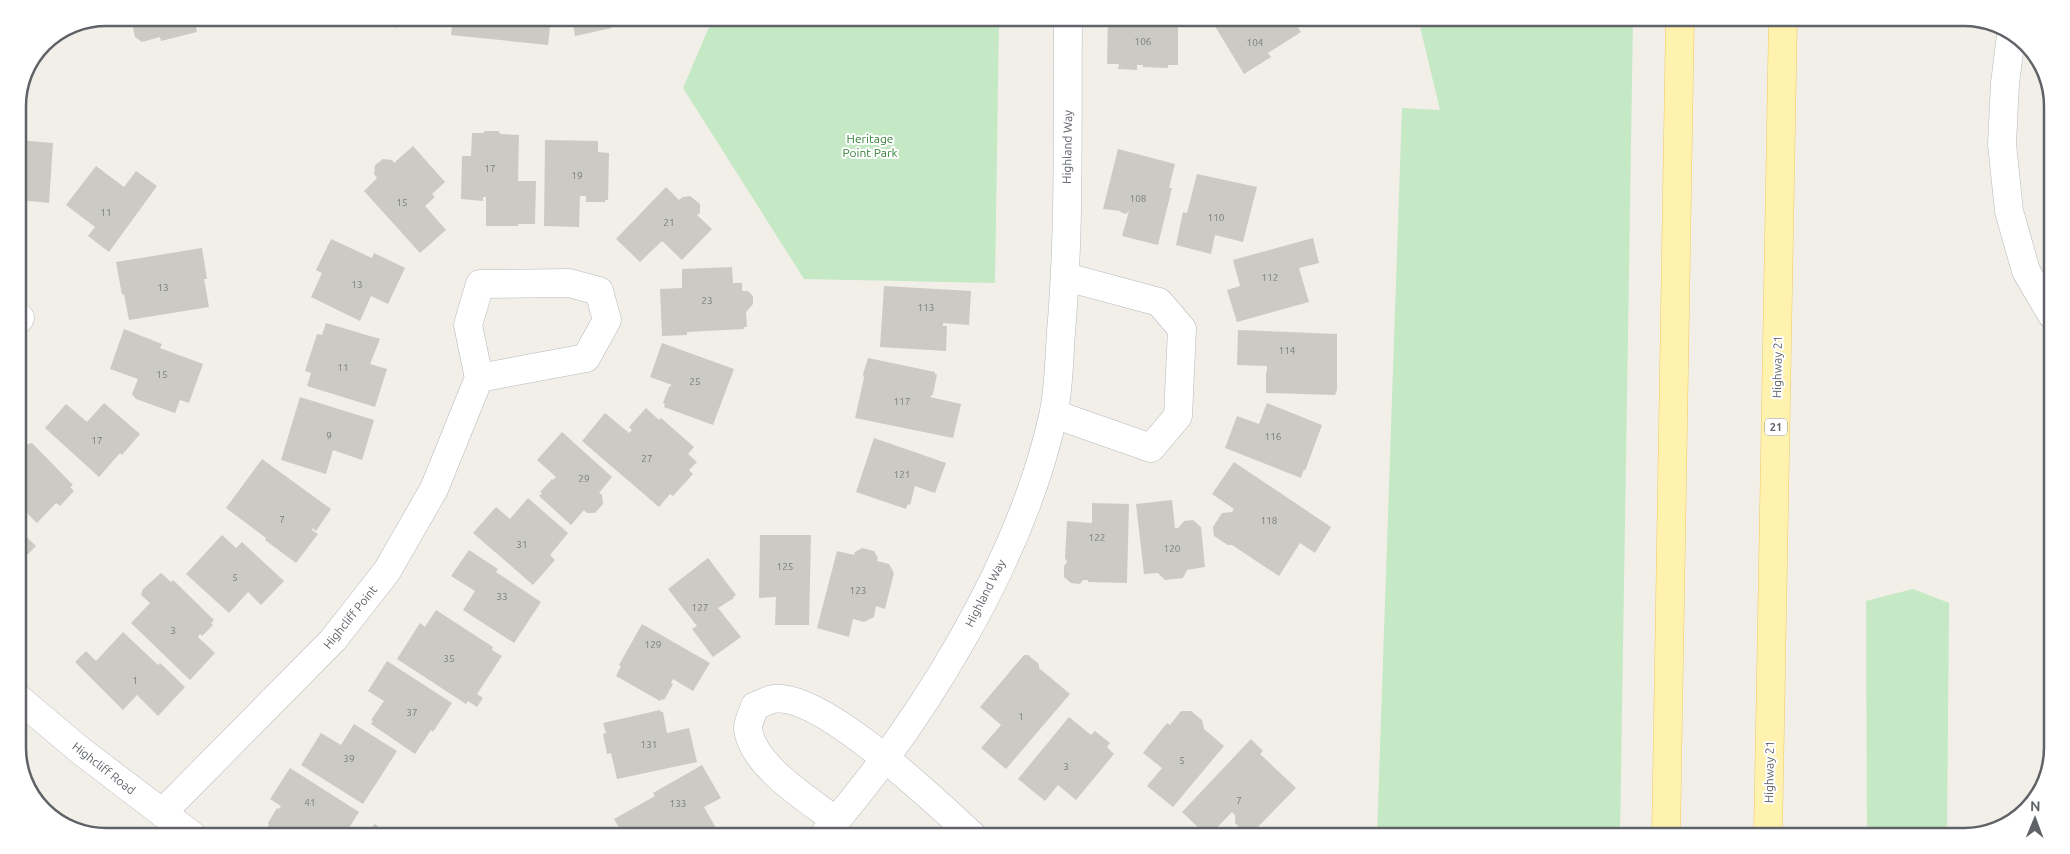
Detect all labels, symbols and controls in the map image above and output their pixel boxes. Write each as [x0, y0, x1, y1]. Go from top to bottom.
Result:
house number: 106 [1135, 36, 1152, 47]
house number: 104 [1247, 37, 1264, 48]
street label: Highland Way [1060, 110, 1074, 184]
park label: Heritage Point Park [842, 132, 898, 159]
house number: 17 [484, 163, 496, 174]
house number: 19 [571, 170, 583, 181]
house number: 108 [1130, 193, 1147, 204]
house number: 15 [396, 197, 408, 208]
house number: 11 [100, 207, 112, 218]
house number: 110 [1208, 212, 1225, 223]
house number: 21 [663, 217, 675, 228]
house number: 112 [1262, 272, 1278, 283]
house number: 13 [351, 279, 363, 290]
house number: 13 [157, 282, 169, 293]
house number: 23 [701, 295, 713, 306]
house number: 113 [918, 302, 934, 313]
street label: Highway 21 [1770, 336, 1784, 398]
house number: 114 [1279, 345, 1296, 356]
house number: 11 [337, 362, 349, 373]
house number: 15 [156, 369, 168, 380]
house number: 25 [689, 376, 701, 387]
house number: 117 [894, 396, 910, 407]
road number: 21 [1765, 418, 1787, 436]
house number: 9 [326, 430, 332, 441]
house number: 116 [1265, 431, 1282, 442]
house number: 17 [91, 435, 103, 446]
house number: 27 [641, 453, 653, 464]
house number: 121 [894, 469, 910, 480]
house number: 29 [578, 473, 590, 484]
house number: 7 [279, 514, 285, 525]
house number: 118 [1261, 515, 1278, 526]
house number: 122 [1089, 532, 1105, 543]
house number: 31 [516, 539, 528, 550]
house number: 120 [1164, 543, 1181, 554]
street label: Highland Way [962, 557, 1008, 629]
house number: 125 [777, 561, 793, 572]
house number: 5 [232, 572, 238, 583]
street label: Highcliff Point [321, 583, 379, 651]
house number: 123 [850, 585, 866, 596]
house number: 33 [496, 591, 508, 602]
house number: 127 [692, 602, 708, 613]
house number: 3 [170, 625, 176, 636]
house number: 129 [645, 639, 661, 650]
house number: 35 [443, 653, 455, 664]
house number: 1 [132, 675, 138, 686]
house number: 37 [406, 707, 418, 718]
house number: 1 [1018, 711, 1024, 722]
street label: Highcliff Road [70, 739, 138, 797]
house number: 131 [641, 739, 657, 750]
street label: Highway 21 [1762, 741, 1776, 803]
house number: 39 [343, 753, 355, 764]
house number: 5 [1179, 755, 1185, 766]
house number: 3 [1063, 761, 1069, 772]
north arrow [2010, 794, 2060, 844]
house number: 7 [1236, 795, 1242, 806]
house number: 41 [304, 797, 316, 808]
house number: 133 [670, 798, 686, 809]
text: N [2030, 798, 2041, 814]

